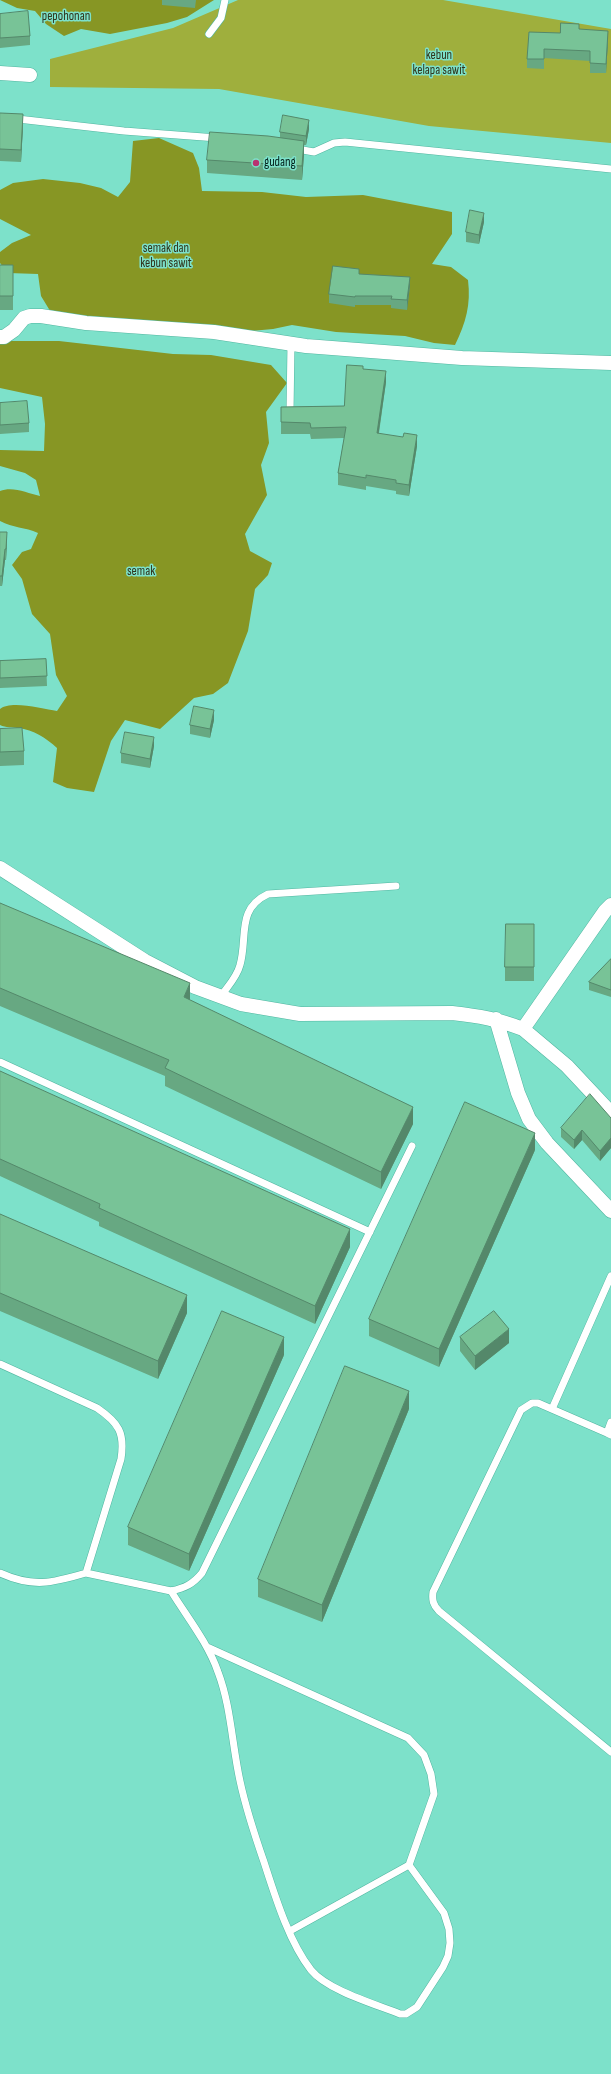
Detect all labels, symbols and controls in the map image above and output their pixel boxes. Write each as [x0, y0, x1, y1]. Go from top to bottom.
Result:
park label: pepohonan [42, 9, 90, 25]
park label: kebun kelapa sawit [412, 48, 466, 79]
place label: gudang [264, 155, 296, 171]
marker: gudang [251, 158, 261, 168]
park label: semak dan kebun sawit [140, 241, 192, 272]
park label: semak [127, 564, 155, 580]

